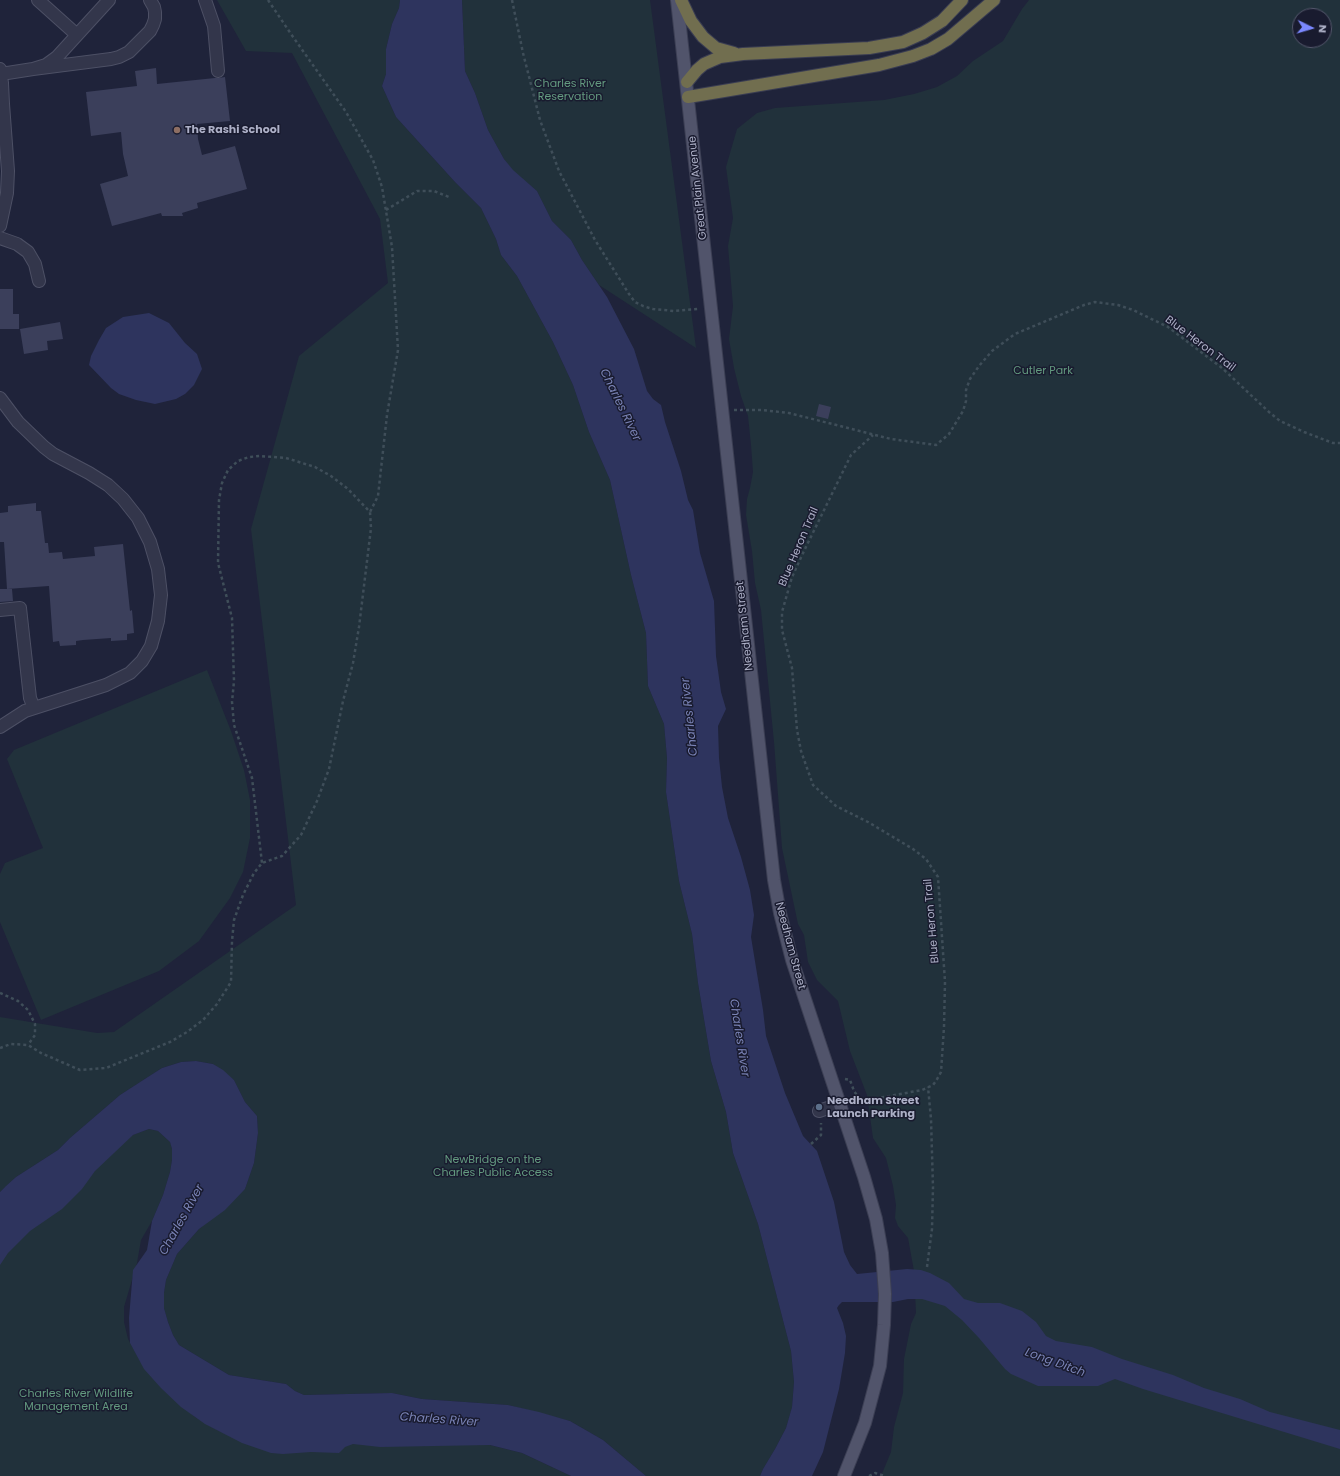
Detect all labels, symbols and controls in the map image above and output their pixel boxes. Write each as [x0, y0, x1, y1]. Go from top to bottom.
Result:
north arrow [1292, 8, 1332, 48]
text: N [1315, 24, 1331, 34]
park label: Charles River Reservation [534, 77, 606, 103]
place label: The Rashi School [185, 123, 280, 137]
marker: The Rashi School [172, 125, 182, 135]
street label: Great Plain Avenue [686, 135, 710, 241]
street label: Blue Heron Trail [1162, 313, 1238, 375]
park label: Cutler Park [1013, 364, 1073, 378]
water label: Charles River [596, 366, 644, 444]
street label: Blue Heron Trail [776, 505, 822, 589]
street label: Needham Street [734, 581, 756, 671]
water label: Charles River [679, 677, 701, 757]
street label: Blue Heron Trail [922, 878, 942, 964]
street label: Needham Street [772, 901, 808, 991]
water label: Charles River [726, 998, 752, 1078]
place label: Needham Street Launch Parking [827, 1094, 919, 1120]
marker: Needham Street Launch Parking [814, 1102, 824, 1112]
park label: NewBridge on the Charles Public Access [433, 1153, 553, 1179]
water label: Charles River [157, 1182, 207, 1258]
water label: Long Ditch [1023, 1345, 1087, 1381]
park label: Charles River Wildlife Management Area [19, 1387, 133, 1413]
water label: Charles River [399, 1410, 479, 1430]

